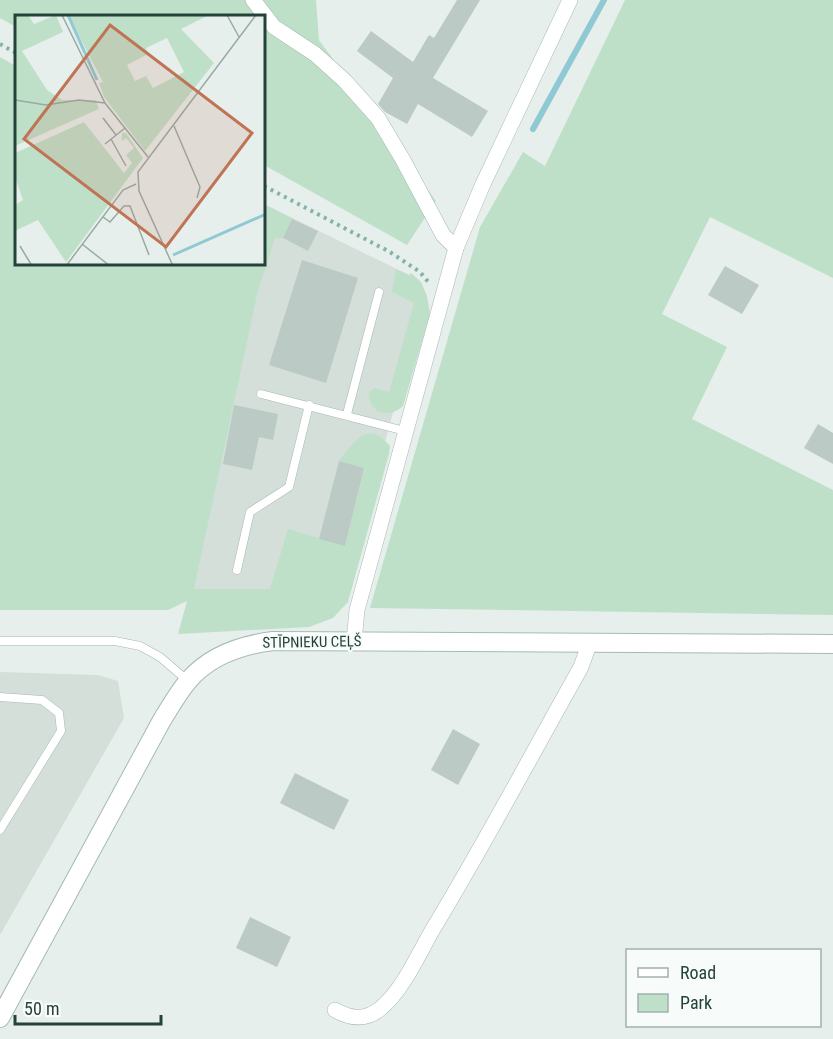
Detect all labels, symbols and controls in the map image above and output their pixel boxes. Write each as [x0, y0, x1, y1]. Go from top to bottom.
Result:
inset map [15, 15, 266, 266]
street label: STĪPNIEKU CEĻŠ [262, 632, 362, 652]
legend [626, 949, 821, 1027]
text: Road [680, 962, 716, 983]
scale bar [15, 988, 160, 1026]
text: Park [680, 992, 712, 1013]
text: 50 m [24, 998, 59, 1019]

